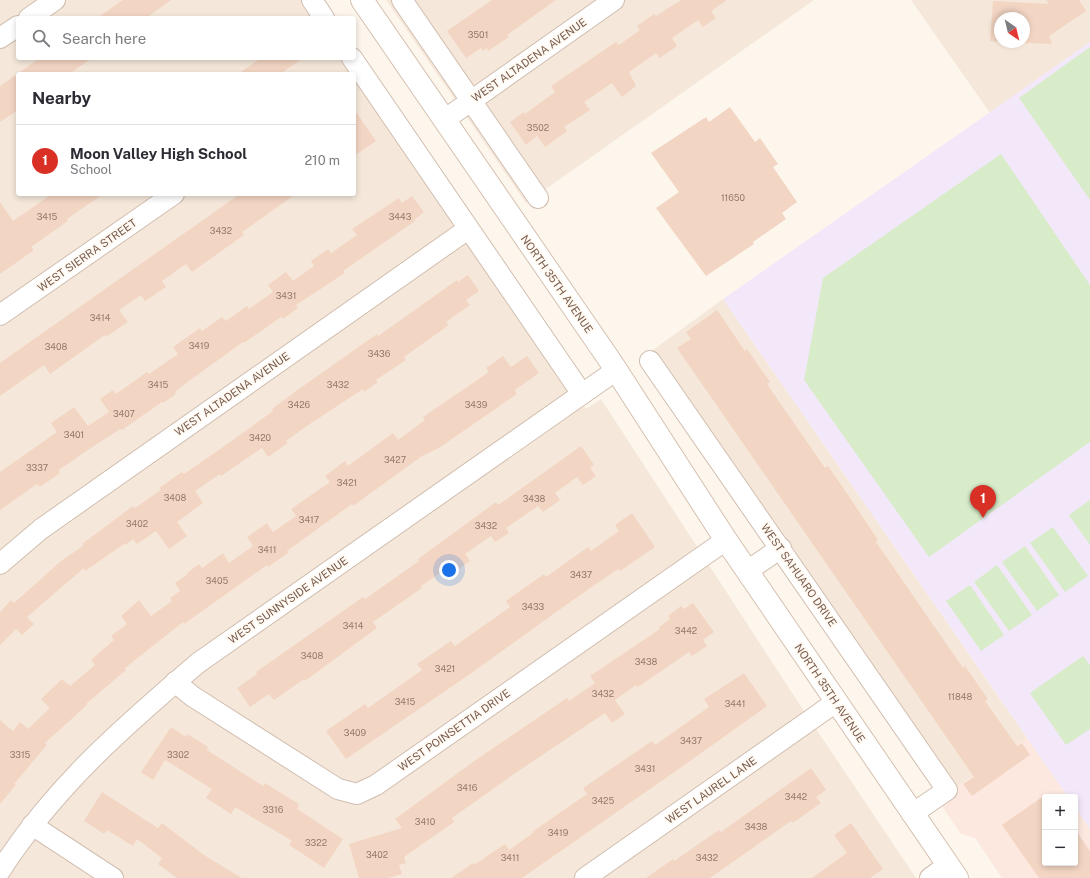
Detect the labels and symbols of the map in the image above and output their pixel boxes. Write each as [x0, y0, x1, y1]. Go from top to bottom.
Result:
north arrow [994, 12, 1030, 48]
street label: WEST ALTADENA AVENUE [469, 16, 589, 104]
house number: 3501 [468, 29, 488, 40]
house number: 3502 [527, 122, 549, 133]
house number: 11650 [721, 192, 746, 203]
house number: 3415 [37, 211, 58, 222]
house number: 3443 [389, 211, 412, 222]
street label: WEST SIERRA STREET [35, 216, 139, 294]
house number: 3432 [210, 225, 232, 236]
street label: NORTH 35TH AVENUE [519, 233, 595, 335]
house number: 3431 [276, 290, 296, 301]
house number: 3414 [90, 312, 111, 323]
house number: 3419 [189, 340, 210, 351]
house number: 3408 [45, 341, 67, 352]
house number: 3436 [368, 348, 391, 359]
street label: WEST ALTADENA AVENUE [172, 350, 292, 438]
house number: 3415 [148, 379, 169, 390]
house number: 3432 [327, 379, 349, 390]
house number: 3426 [288, 399, 311, 410]
house number: 3439 [465, 399, 488, 410]
house number: 3407 [113, 408, 135, 419]
house number: 3401 [64, 429, 84, 440]
house number: 3420 [249, 432, 272, 443]
house number: 3427 [384, 454, 406, 465]
house number: 3337 [26, 462, 48, 473]
house number: 3421 [337, 477, 357, 488]
pin: 1 [970, 485, 996, 518]
house number: 3408 [164, 492, 186, 503]
house number: 3438 [523, 493, 546, 504]
house number: 3417 [299, 514, 319, 525]
house number: 3402 [126, 518, 148, 529]
house number: 3432 [475, 520, 497, 531]
street label: WEST SAHUARO DRIVE [759, 521, 839, 629]
house number: 3411 [258, 544, 276, 555]
street label: WEST SUNNYSIDE AVENUE [226, 554, 350, 646]
your location [439, 560, 459, 580]
house number: 3437 [570, 569, 592, 580]
house number: 3405 [206, 575, 229, 586]
house number: 3433 [522, 601, 545, 612]
house number: 3414 [343, 620, 364, 631]
house number: 3442 [675, 625, 697, 636]
street label: NORTH 35TH AVENUE [792, 641, 868, 745]
house number: 3408 [301, 650, 323, 661]
house number: 3438 [635, 656, 658, 667]
house number: 3421 [435, 663, 455, 674]
street label: WEST POINSETTIA DRIVE [396, 687, 512, 773]
house number: 3432 [592, 688, 614, 699]
house number: 11848 [948, 691, 972, 702]
house number: 3415 [395, 696, 416, 707]
house number: 3441 [725, 698, 745, 709]
house number: 3409 [344, 727, 367, 738]
house number: 3437 [680, 735, 702, 746]
house number: 3315 [10, 749, 31, 760]
house number: 3302 [167, 749, 189, 760]
street label: WEST LAUREL LANE [663, 754, 759, 826]
house number: 3431 [635, 763, 655, 774]
house number: 3416 [457, 782, 478, 793]
house number: 3442 [785, 791, 807, 802]
house number: 3425 [592, 795, 614, 806]
house number: 3316 [263, 804, 284, 815]
house number: 3410 [415, 816, 436, 827]
house number: 3438 [745, 821, 768, 832]
house number: 3419 [548, 827, 569, 838]
house number: 3322 [305, 837, 327, 848]
house number: 3402 [366, 849, 388, 860]
house number: 3411 [501, 852, 519, 863]
house number: 3432 [696, 852, 718, 863]

